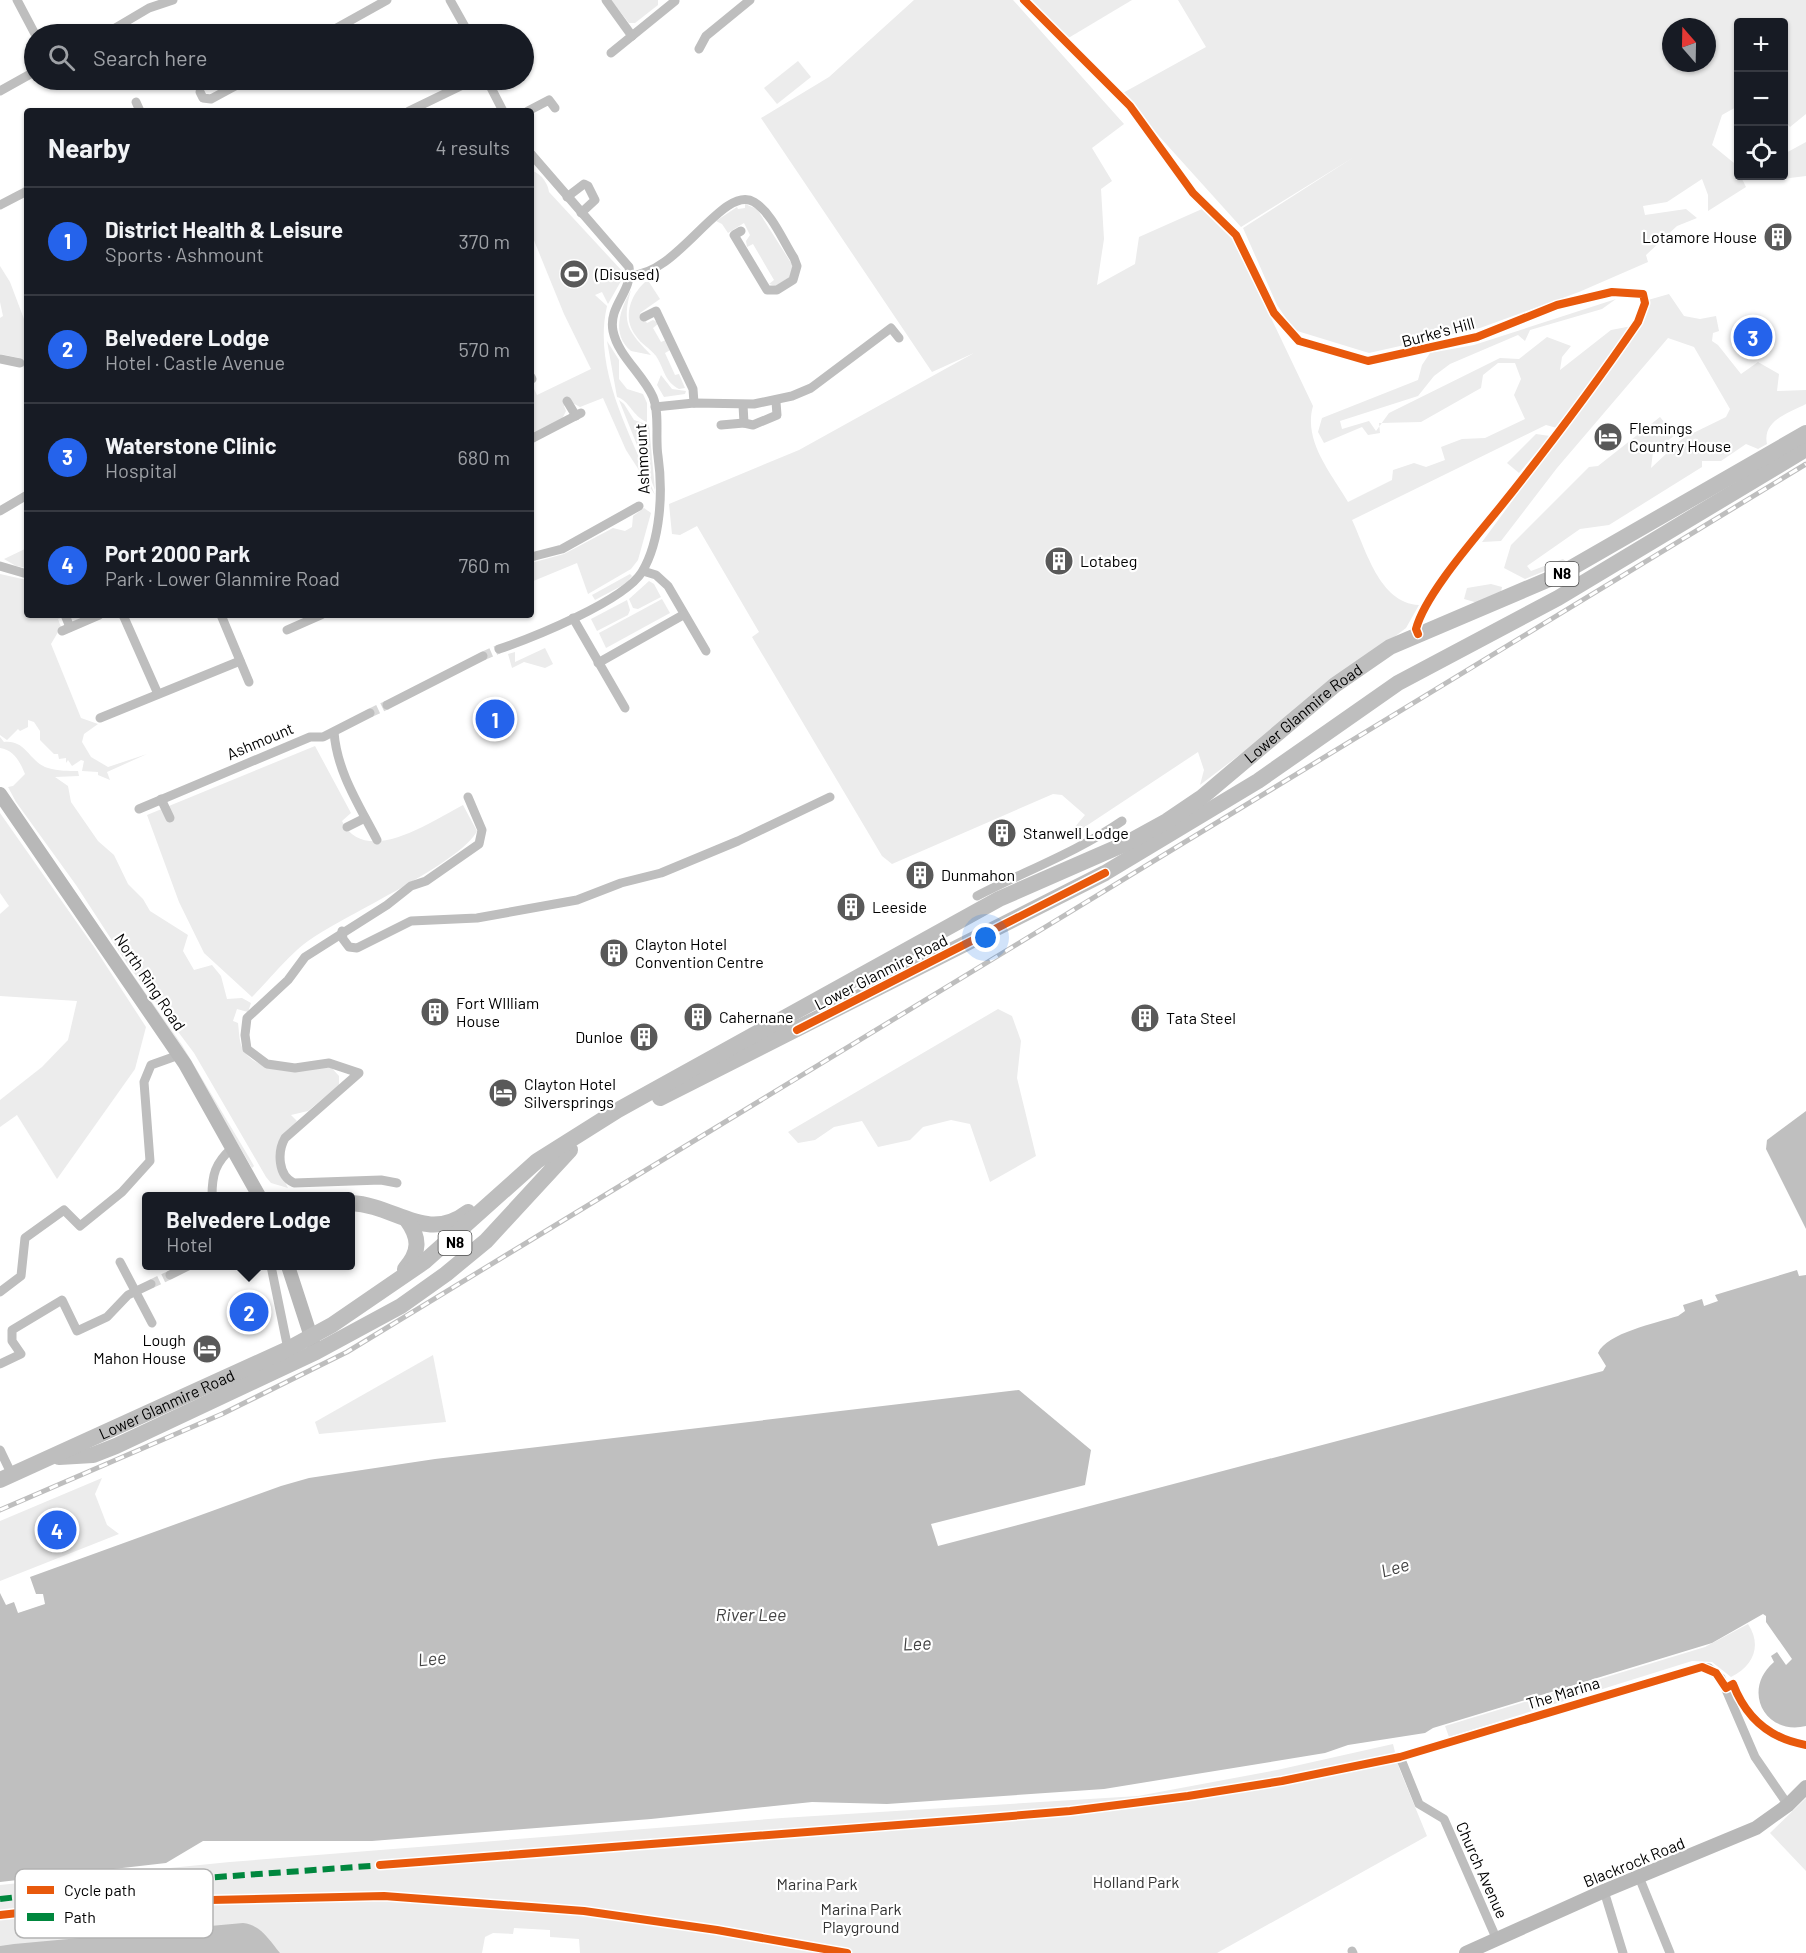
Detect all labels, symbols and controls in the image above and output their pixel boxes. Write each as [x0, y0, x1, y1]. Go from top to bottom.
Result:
north arrow [1662, 18, 1716, 72]
map controls [1734, 18, 1788, 180]
button: + [1734, 18, 1788, 72]
search box [24, 24, 534, 90]
icon: search [45, 41, 78, 74]
text: Search here [93, 44, 207, 70]
button: − [1734, 72, 1788, 126]
button: locate [1734, 126, 1788, 180]
text: Nearby [48, 132, 130, 163]
text: 4 results [435, 135, 510, 159]
text: District Health & Leisure [105, 216, 343, 242]
building icon: Lotamore House [1762, 221, 1794, 253]
place label: Lotamore House [1642, 227, 1757, 246]
text: 1 [64, 229, 71, 253]
text: 370 m [458, 229, 510, 253]
text: Sports · Ashmount [105, 242, 264, 266]
sports icon: (Disused) [558, 258, 590, 290]
place label: (Disused) [594, 264, 659, 283]
street label: Burke's Hill [1399, 313, 1476, 350]
pin: 3 [1734, 314, 1772, 360]
text: Belvedere Lodge [105, 324, 269, 350]
text: 2 [62, 337, 73, 361]
text: 570 m [458, 337, 510, 361]
text: Hotel · Castle Avenue [105, 350, 285, 374]
place label: Flemings Country House [1629, 418, 1731, 455]
hotel icon: Flemings Country House [1592, 421, 1624, 453]
street label: Ashmount [630, 423, 653, 495]
text: Waterstone Clinic [105, 432, 277, 458]
text: 3 [62, 445, 73, 469]
text: 680 m [457, 445, 510, 469]
text: Hospital [105, 458, 177, 482]
text: Port 2000 Park [105, 540, 250, 566]
building icon: Lotabeg [1043, 545, 1075, 577]
place label: Lotabeg [1080, 551, 1137, 570]
text: 4 [61, 553, 74, 577]
text: 760 m [458, 553, 510, 577]
road number: N8 [1546, 562, 1578, 586]
text: Park · Lower Glanmire Road [105, 566, 340, 590]
street label: Lower Glanmire Road [1240, 659, 1366, 767]
pin: 1 [476, 696, 514, 742]
street label: Ashmount [223, 718, 296, 763]
building icon: Stanwell Lodge [986, 817, 1018, 849]
place label: Stanwell Lodge [1023, 823, 1129, 842]
building icon: Dunmahon [904, 859, 936, 891]
place label: Dunmahon [941, 865, 1015, 884]
building icon: Leeside [835, 891, 867, 923]
place label: Leeside [872, 897, 927, 916]
your location [971, 923, 1000, 952]
street label: North Ring Road [111, 930, 190, 1034]
street label: Lower Glanmire Road [811, 930, 950, 1013]
place label: Clayton Hotel Convention Centre [635, 934, 764, 971]
building icon: Clayton Hotel Convention Centre [598, 937, 630, 969]
place label: Fort WIlliam House [456, 993, 539, 1030]
building icon: Fort WIlliam House [419, 996, 451, 1028]
building icon: Cahernane [682, 1001, 714, 1033]
building icon: Tata Steel [1129, 1002, 1161, 1034]
place label: Cahernane [719, 1007, 793, 1026]
place label: Tata Steel [1166, 1008, 1236, 1027]
building icon: Dunloe [628, 1021, 660, 1053]
place label: Dunloe [575, 1027, 623, 1046]
place label: Clayton Hotel Silversprings [524, 1074, 616, 1111]
hotel icon: Clayton Hotel Silversprings [487, 1077, 519, 1109]
popup [142, 1192, 355, 1270]
text: Belvedere Lodge [166, 1206, 331, 1232]
road number: N8 [438, 1231, 472, 1255]
text: Hotel [166, 1232, 212, 1256]
pin: 2 [230, 1290, 268, 1334]
place label: Lough Mahon House [93, 1330, 186, 1367]
hotel icon: Lough Mahon House [191, 1333, 223, 1365]
street label: Lower Glanmire Road [96, 1365, 237, 1443]
pin: 4 [38, 1508, 76, 1552]
water label: Lee [1378, 1553, 1411, 1582]
water label: River Lee [716, 1603, 786, 1625]
water label: Lee [902, 1632, 932, 1654]
water label: Lee [417, 1646, 447, 1670]
street label: The Marina [1524, 1672, 1602, 1713]
street label: Church Avenue [1453, 1819, 1512, 1921]
street label: Blackrock Road [1580, 1833, 1687, 1891]
legend [15, 1869, 213, 1938]
park label: Holland Park [1093, 1872, 1179, 1891]
park label: Marina Park [777, 1874, 857, 1893]
text: Cycle path [64, 1880, 136, 1899]
park label: Marina Park Playground [821, 1899, 901, 1936]
text: Path [64, 1907, 96, 1926]

